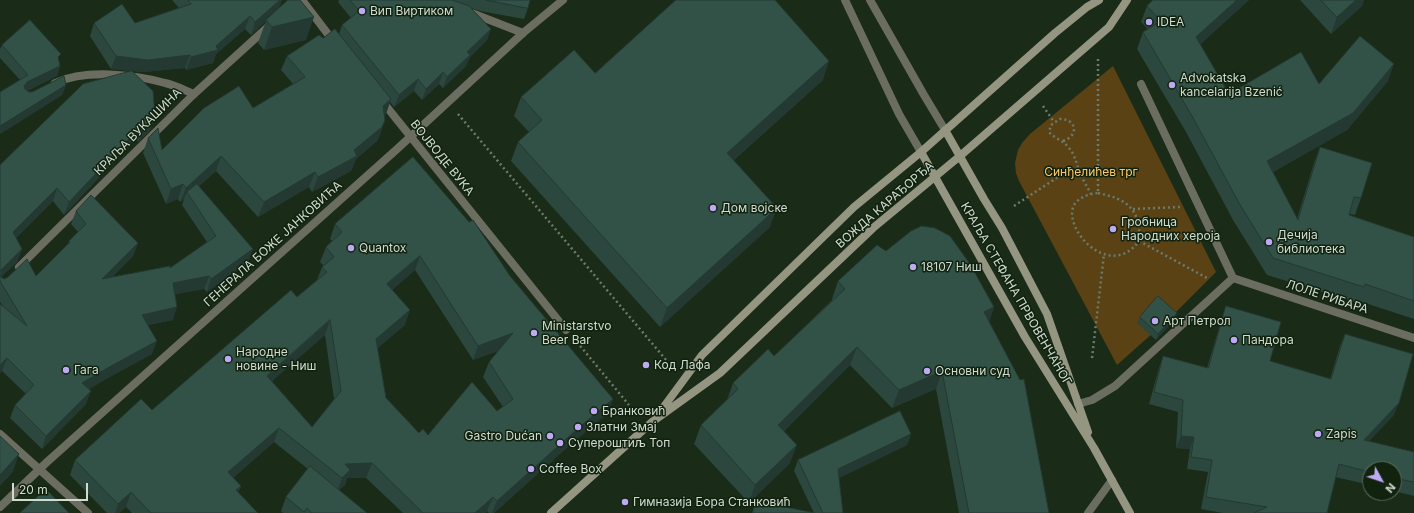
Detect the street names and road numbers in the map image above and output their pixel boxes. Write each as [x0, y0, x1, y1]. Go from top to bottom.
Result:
street label: КРАЉА ВУКАШИНА [91, 85, 185, 179]
street label: ВОЈВОДЕ ВУКА [407, 117, 477, 199]
street label: ВОЖДА КАРАЂОРЂА [833, 159, 937, 251]
street label: ГЕНЕРАЛА БОЖЕ ЈАНКОВИЋА [201, 178, 345, 310]
street label: КРАЉА СТЕФАНА ПРВОВЕНЧАНОГ [957, 200, 1075, 388]
street label: ЛОЛЕ РИБАРА [1284, 277, 1370, 317]

